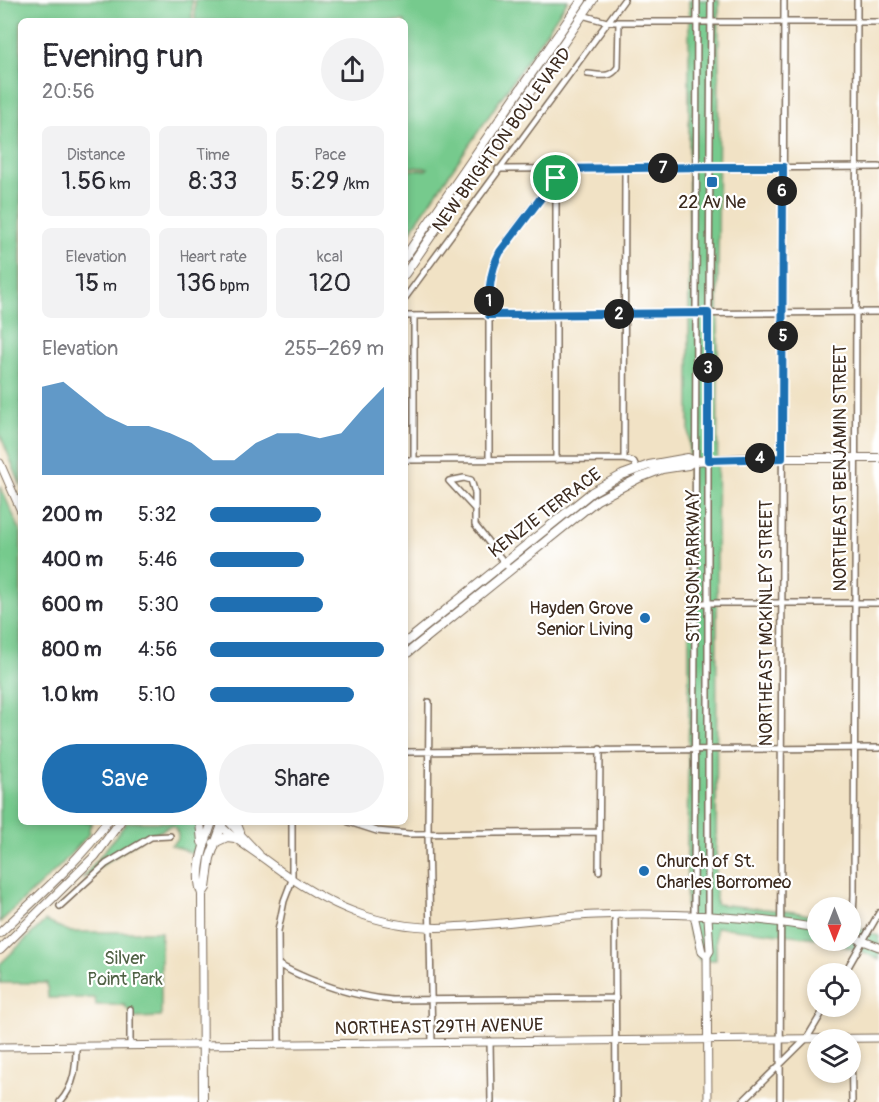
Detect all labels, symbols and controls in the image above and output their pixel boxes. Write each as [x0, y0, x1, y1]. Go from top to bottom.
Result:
text: Evening run [42, 36, 203, 77]
button: share [321, 38, 384, 101]
street label: NEW BRIGHTON BOULEVARD [427, 43, 577, 237]
text: 20:56 [42, 79, 95, 104]
text: Distance [67, 145, 125, 165]
text: Time [196, 145, 230, 165]
text: Pace [314, 145, 346, 165]
pin [530, 152, 581, 203]
pin: 7 [648, 153, 678, 183]
text: 7 [659, 158, 667, 178]
icon: arrive [539, 161, 572, 194]
text: 1.56 [61, 165, 106, 197]
text: 8:33 [188, 165, 238, 197]
text: 5:29 [290, 165, 339, 197]
text: km [106, 174, 131, 194]
text: /km [339, 174, 370, 194]
marker: 22 Av Ne [705, 175, 719, 189]
pin: 6 [767, 176, 797, 206]
text: 6 [777, 181, 787, 201]
place label: 22 Av Ne [678, 191, 746, 214]
text: Elevation [66, 247, 126, 267]
text: Heart rate [179, 247, 247, 267]
text: kcal [317, 247, 343, 267]
text: 15 [75, 267, 99, 299]
text: 136 [177, 267, 216, 299]
text: 120 [309, 267, 351, 299]
text: m [99, 276, 117, 296]
text: bpm [216, 276, 249, 296]
pin: 1 [474, 286, 504, 316]
text: 1 [486, 291, 492, 311]
pin: 2 [604, 299, 634, 329]
text: 2 [615, 304, 623, 324]
pin: 5 [768, 321, 798, 351]
text: 5 [779, 326, 787, 346]
text: Elevation [42, 336, 118, 361]
text: 255–269 m [284, 336, 384, 361]
street label: NORTHEAST BENJAMIN STREET [829, 345, 852, 591]
pin: 3 [693, 353, 723, 383]
text: 3 [704, 358, 712, 378]
pin: 4 [745, 443, 775, 473]
text: 4 [755, 448, 765, 468]
street label: KENZIE TERRACE [484, 463, 606, 563]
street label: STINSON PARKWAY [682, 489, 705, 643]
street label: NORTHEAST MCKINLEY STREET [755, 500, 778, 746]
text: 200 m [42, 502, 103, 527]
text: 5:32 [138, 502, 177, 527]
text: 400 m [42, 547, 103, 572]
text: 5:46 [138, 547, 177, 572]
text: 600 m [42, 592, 103, 617]
text: 5:30 [138, 592, 179, 617]
place label: Hayden Grove Senior Living [529, 597, 633, 641]
marker: Hayden Grove Senior Living [638, 611, 652, 625]
text: 800 m [42, 637, 102, 662]
text: 4:56 [138, 637, 177, 662]
text: 1.0 km [42, 682, 98, 707]
text: 5:10 [138, 682, 176, 707]
button: Save [42, 744, 207, 813]
button: Share [219, 744, 384, 813]
place label: Church of St. Charles Borromeo [656, 850, 792, 894]
marker: Church of St. Charles Borromeo [637, 864, 651, 878]
north arrow [807, 897, 861, 951]
map controls [807, 897, 861, 1083]
park label: Silver Point Park [87, 947, 163, 991]
button: locate [807, 963, 861, 1017]
street label: NORTHEAST 29TH AVENUE [334, 1014, 544, 1040]
button: layers [807, 1029, 861, 1083]

